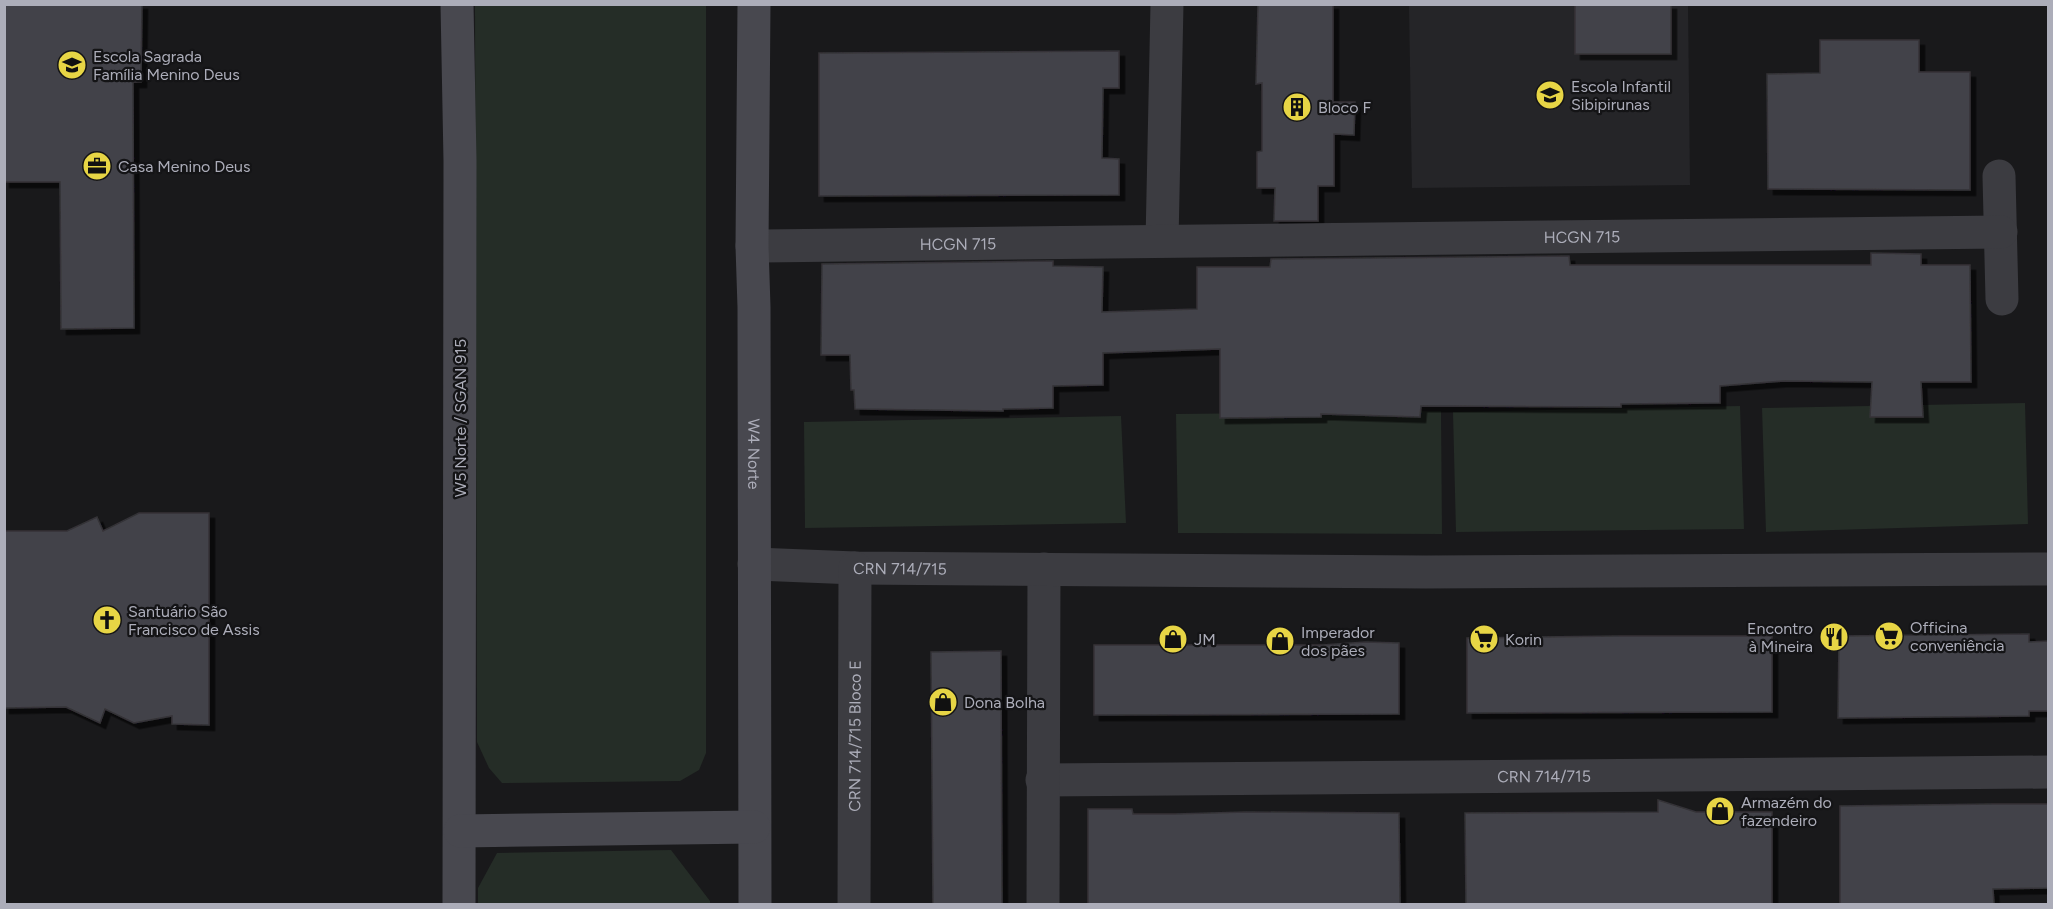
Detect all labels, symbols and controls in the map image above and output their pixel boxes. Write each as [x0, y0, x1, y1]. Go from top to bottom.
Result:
place label: Escola Sagrada Família Menino Deus [93, 47, 240, 84]
school or university icon: Escola Sagrada Família Menino Deus [56, 49, 88, 81]
place label: Escola Infantil Sibipirunas [1571, 77, 1671, 114]
school or university icon: Escola Infantil Sibipirunas [1534, 79, 1566, 111]
building icon: Bloco F [1281, 91, 1313, 123]
place label: Bloco F [1318, 98, 1371, 117]
office icon: Casa Menino Deus [81, 150, 113, 182]
place label: Casa Menino Deus [118, 157, 250, 176]
street label: HCGN 715 [1544, 227, 1620, 247]
street label: HCGN 715 [920, 234, 996, 254]
street label: W5 Norte / SGAN 915 [451, 339, 470, 497]
street label: W4 Norte [745, 418, 764, 490]
street label: CRN 714/715 [853, 558, 947, 578]
place label: Santuário São Francisco de Assis [128, 602, 260, 639]
church icon: Santuário São Francisco de Assis [91, 604, 123, 636]
place label: Officina conveniência [1910, 618, 2004, 655]
place label: Encontro à Mineira [1747, 619, 1813, 656]
supermarket icon: Officina conveniência [1873, 620, 1905, 652]
restaurant icon: Encontro à Mineira [1818, 621, 1850, 653]
shop icon: JM [1157, 623, 1189, 655]
place label: Imperador dos pães [1301, 623, 1375, 660]
supermarket icon: Korin [1468, 623, 1500, 655]
shop icon: Imperador dos pães [1264, 625, 1296, 657]
place label: JM [1194, 630, 1216, 649]
place label: Korin [1505, 630, 1542, 649]
street label: CRN 714/715 Bloco E [845, 660, 864, 812]
shop icon: Dona Bolha [927, 686, 959, 718]
place label: Dona Bolha [964, 693, 1045, 712]
street label: CRN 714/715 [1497, 766, 1591, 786]
place label: Armazém do fazendeiro [1741, 793, 1832, 830]
shop icon: Armazém do fazendeiro [1704, 795, 1736, 827]

